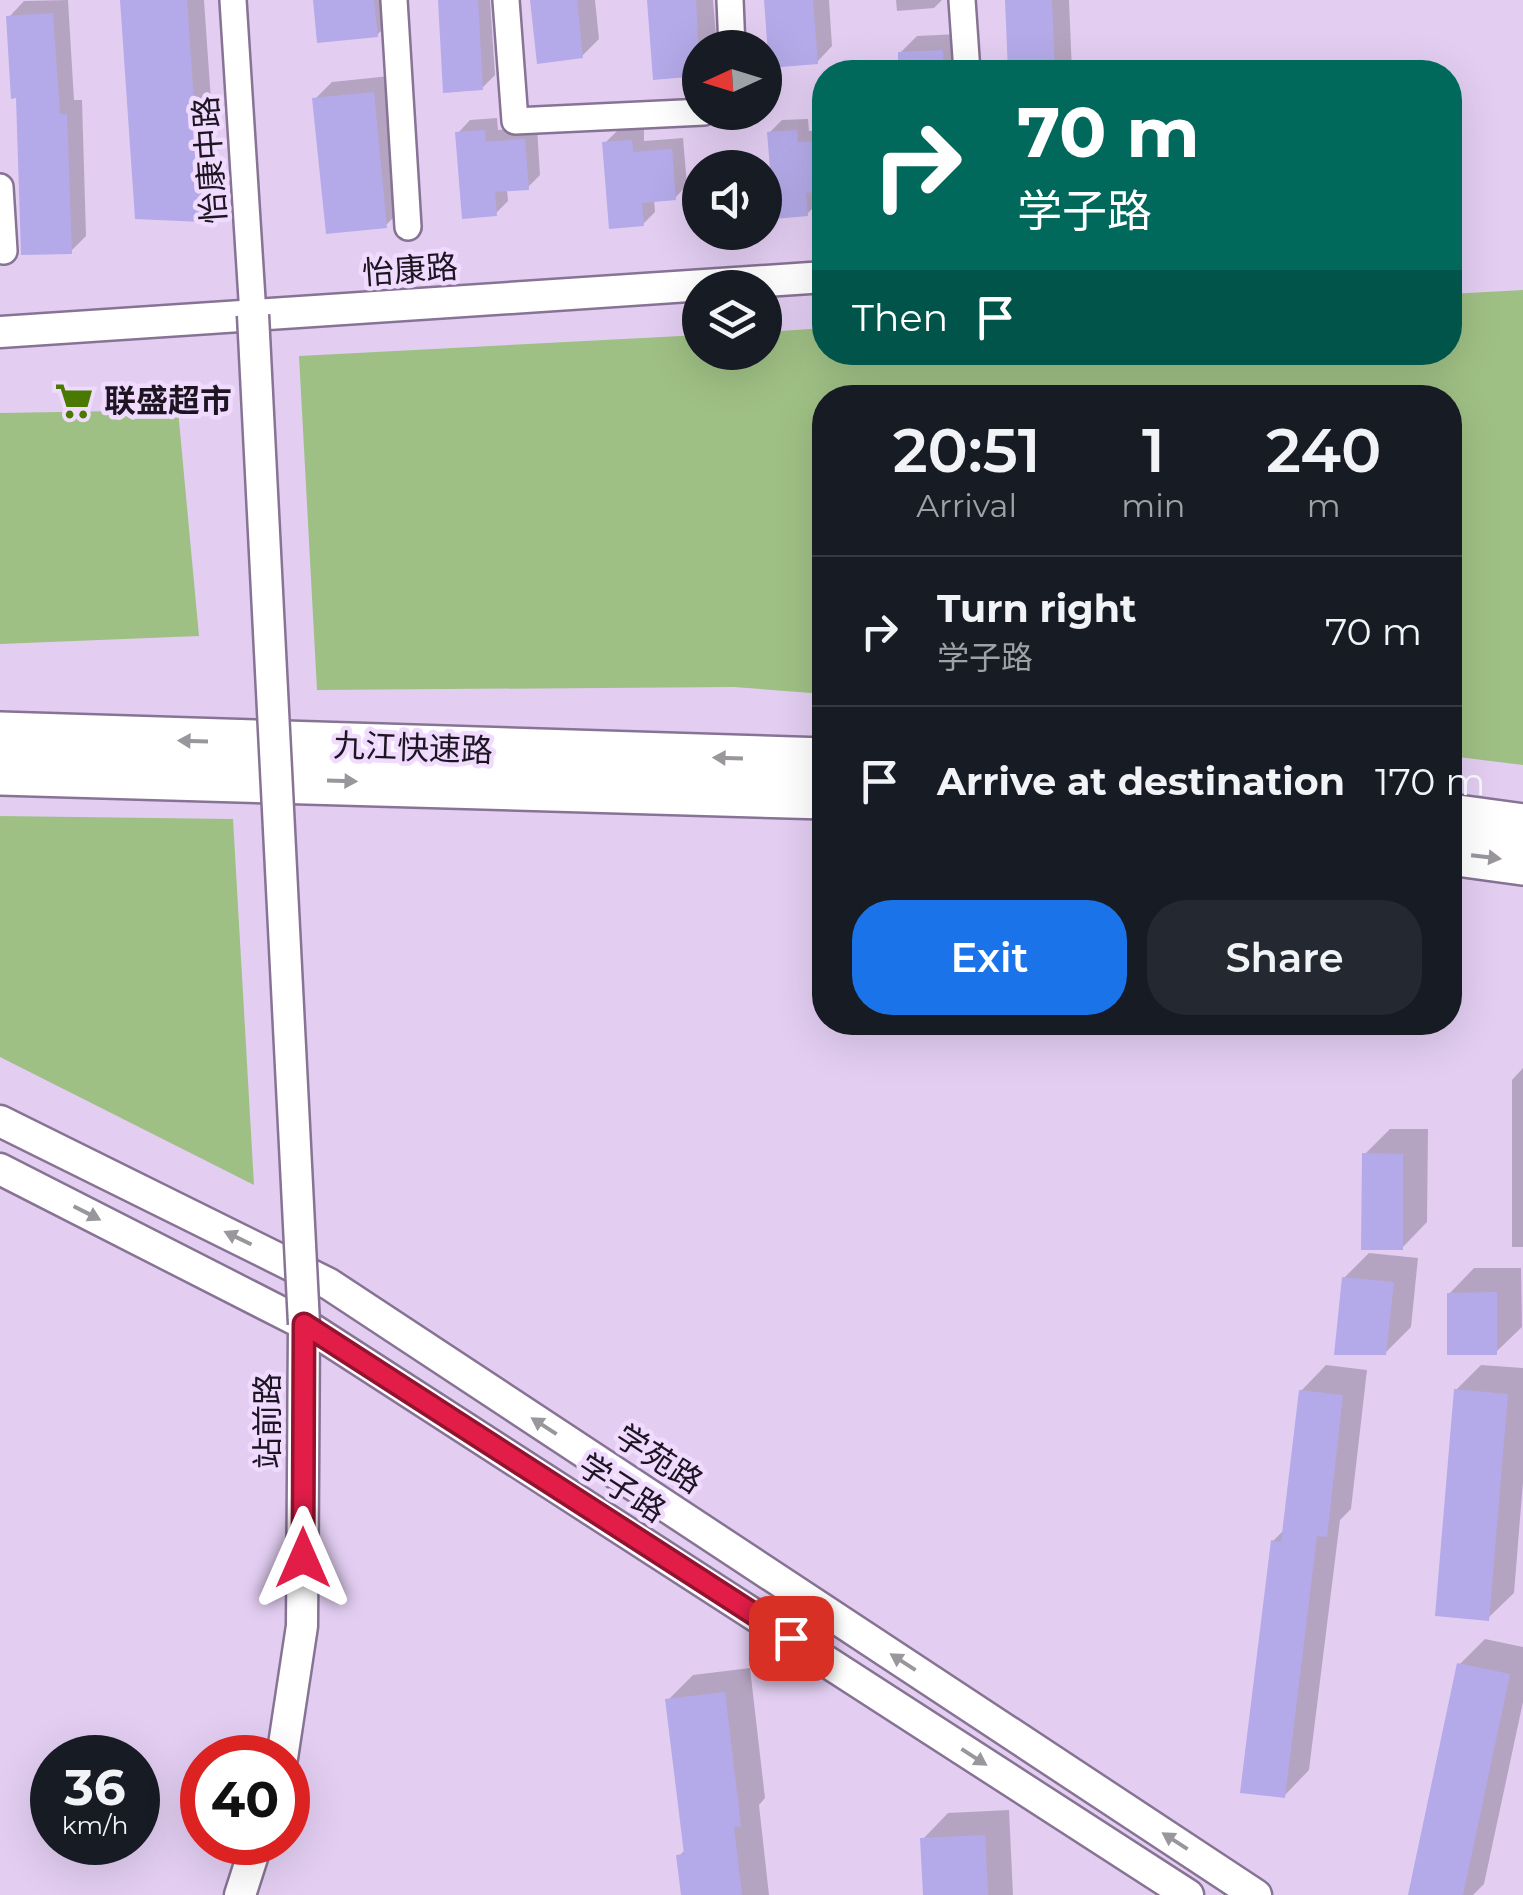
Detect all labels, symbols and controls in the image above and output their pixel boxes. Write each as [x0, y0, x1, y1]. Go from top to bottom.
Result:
north arrow [682, 30, 782, 130]
map controls [682, 30, 782, 370]
text: 70 m [1017, 89, 1200, 175]
street label: 怡康中路 [186, 95, 233, 225]
icon: right [852, 100, 982, 230]
button: sound [682, 150, 782, 250]
text: 学子路 [1017, 183, 1152, 238]
street label: 怡康路 [361, 247, 459, 292]
button: layers [682, 270, 782, 370]
icon: arrive [968, 290, 1023, 345]
text: Then [852, 294, 948, 341]
supermarket icon: 联盛超市 [53, 380, 95, 422]
place label: 联盛超市 [104, 381, 232, 420]
text: 20:51 [893, 414, 1041, 487]
text: 1 [1142, 414, 1165, 487]
text: 240 [1266, 414, 1381, 487]
text: Arrival [916, 486, 1017, 525]
text: min [1121, 486, 1185, 525]
text: m [1307, 486, 1341, 525]
text: Turn right [937, 585, 1136, 632]
icon: right [852, 604, 907, 659]
text: 70 m [1325, 608, 1422, 655]
text: 学子路 [937, 638, 1033, 677]
street label: 九江快速路 [332, 725, 494, 770]
one-way arrow [176, 732, 208, 748]
one-way arrow [711, 749, 743, 765]
icon: arrive [852, 754, 907, 809]
text: Arrive at destination [937, 758, 1345, 805]
text: 170 m [1375, 758, 1486, 805]
one-way arrow [327, 774, 359, 790]
one-way arrow [1471, 850, 1503, 866]
button: Exit [852, 900, 1127, 1015]
button: Share [1147, 900, 1422, 1015]
one-way arrow [72, 1204, 101, 1221]
one-way arrow [223, 1229, 252, 1246]
street label: 站前路 [248, 1373, 287, 1469]
street label: 学苑路 [608, 1416, 710, 1501]
one-way arrow [531, 1417, 558, 1435]
street label: 学子路 [571, 1445, 673, 1530]
position arrow [251, 1506, 355, 1610]
pin [749, 1596, 834, 1681]
icon: arrive [764, 1611, 819, 1666]
one-way arrow [890, 1654, 917, 1672]
speed limit sign: 40 [180, 1735, 310, 1865]
one-way arrow [960, 1747, 988, 1765]
text: 36 [64, 1757, 126, 1818]
text: km/h [62, 1810, 128, 1840]
one-way arrow [1161, 1833, 1188, 1851]

